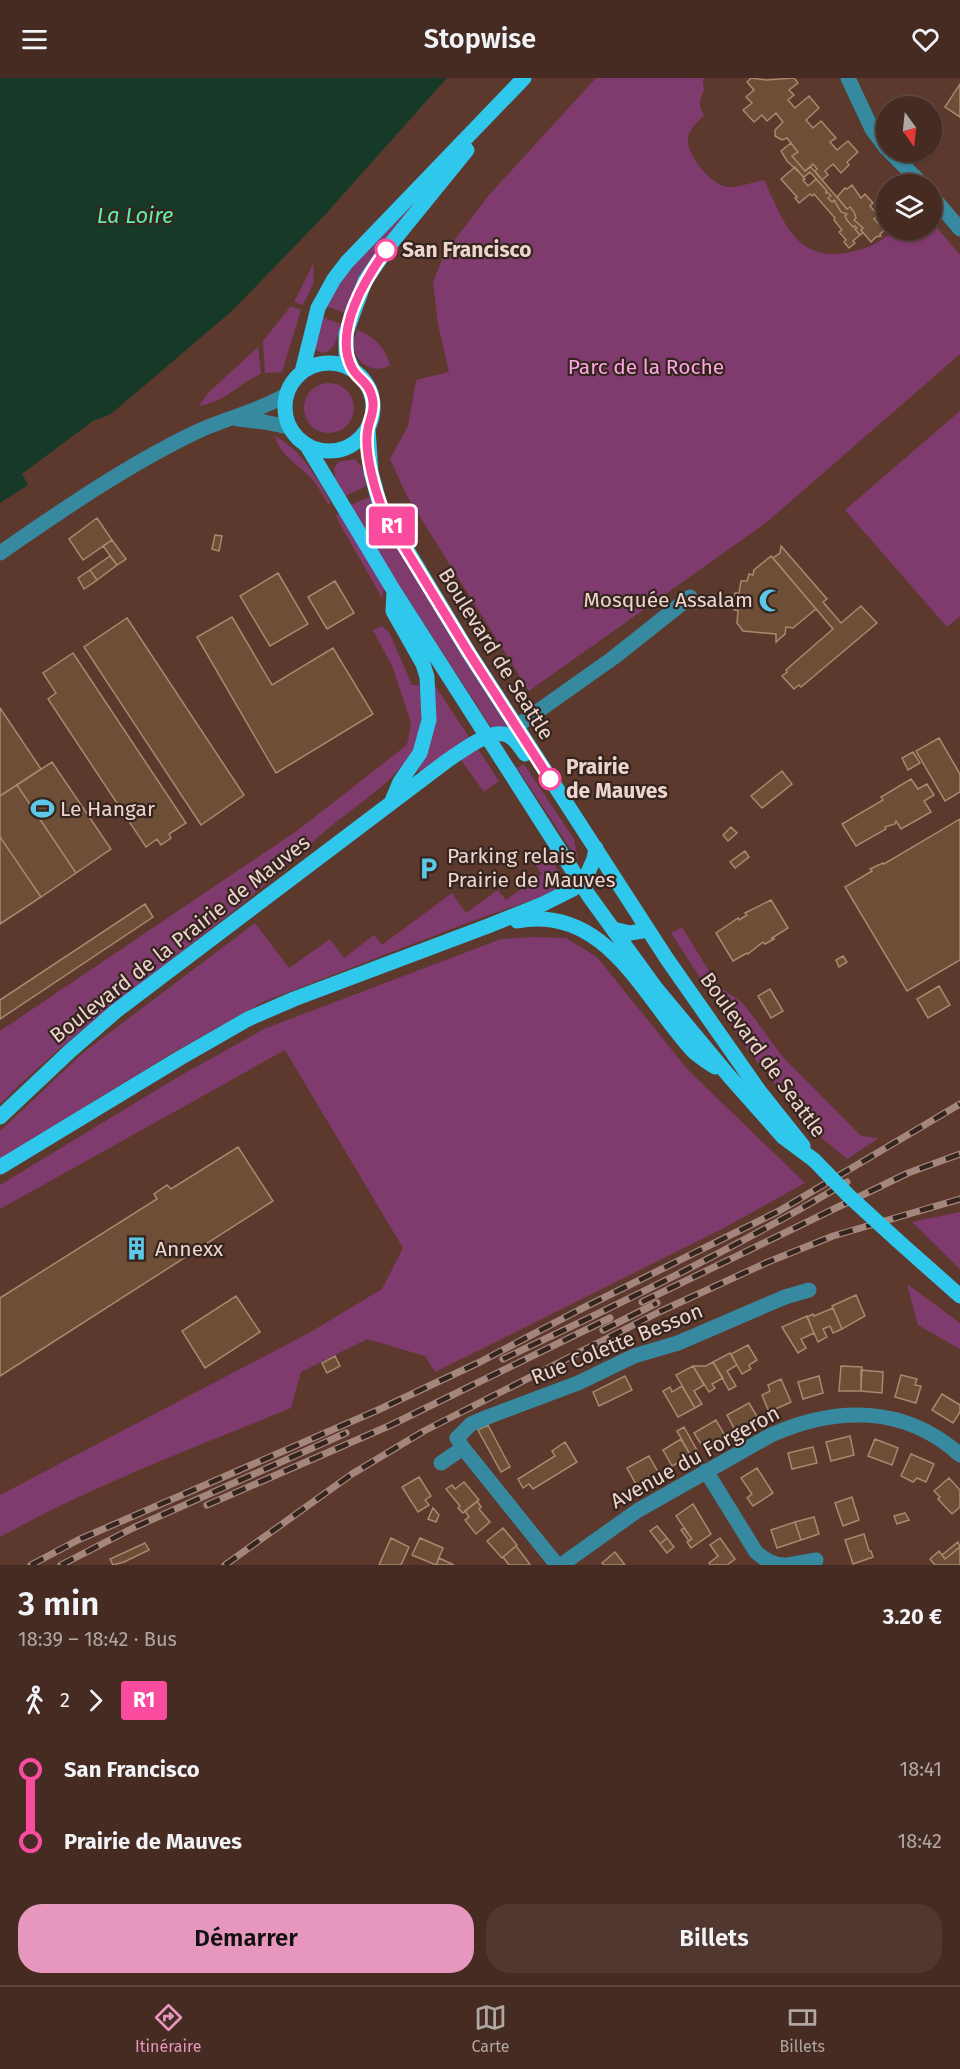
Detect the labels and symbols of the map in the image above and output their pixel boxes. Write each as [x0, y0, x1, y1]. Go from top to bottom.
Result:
north arrow [876, 96, 942, 162]
water label: La Loire [97, 202, 173, 229]
place label: San Francisco [402, 237, 531, 263]
marker: San Francisco [375, 239, 397, 261]
park label: Parc de la Roche [568, 354, 724, 380]
line badge: R1 [365, 506, 419, 546]
street label: Boulevard de Seattle [433, 563, 559, 745]
place label: Mosquée Assalam [583, 587, 753, 613]
mosque icon: Mosquée Assalam [758, 587, 784, 613]
place label: Prairie de Mauves [566, 754, 668, 804]
marker: Prairie de Mauves [539, 768, 561, 790]
sports icon: Le Hangar [29, 796, 55, 822]
place label: Le Hangar [60, 796, 155, 822]
street label: Boulevard de la Prairie de Mauves [45, 829, 315, 1049]
place label: Parking relais Prairie de Mauves [447, 843, 616, 893]
parking icon: Parking relais Prairie de Mauves [416, 855, 442, 881]
street label: Boulevard de Seattle [694, 967, 832, 1143]
building icon: Annexx [124, 1236, 150, 1262]
place label: Annexx [155, 1236, 224, 1262]
street label: Rue Colette Besson [527, 1298, 707, 1390]
street label: Avenue du Forgeron [606, 1400, 784, 1514]

